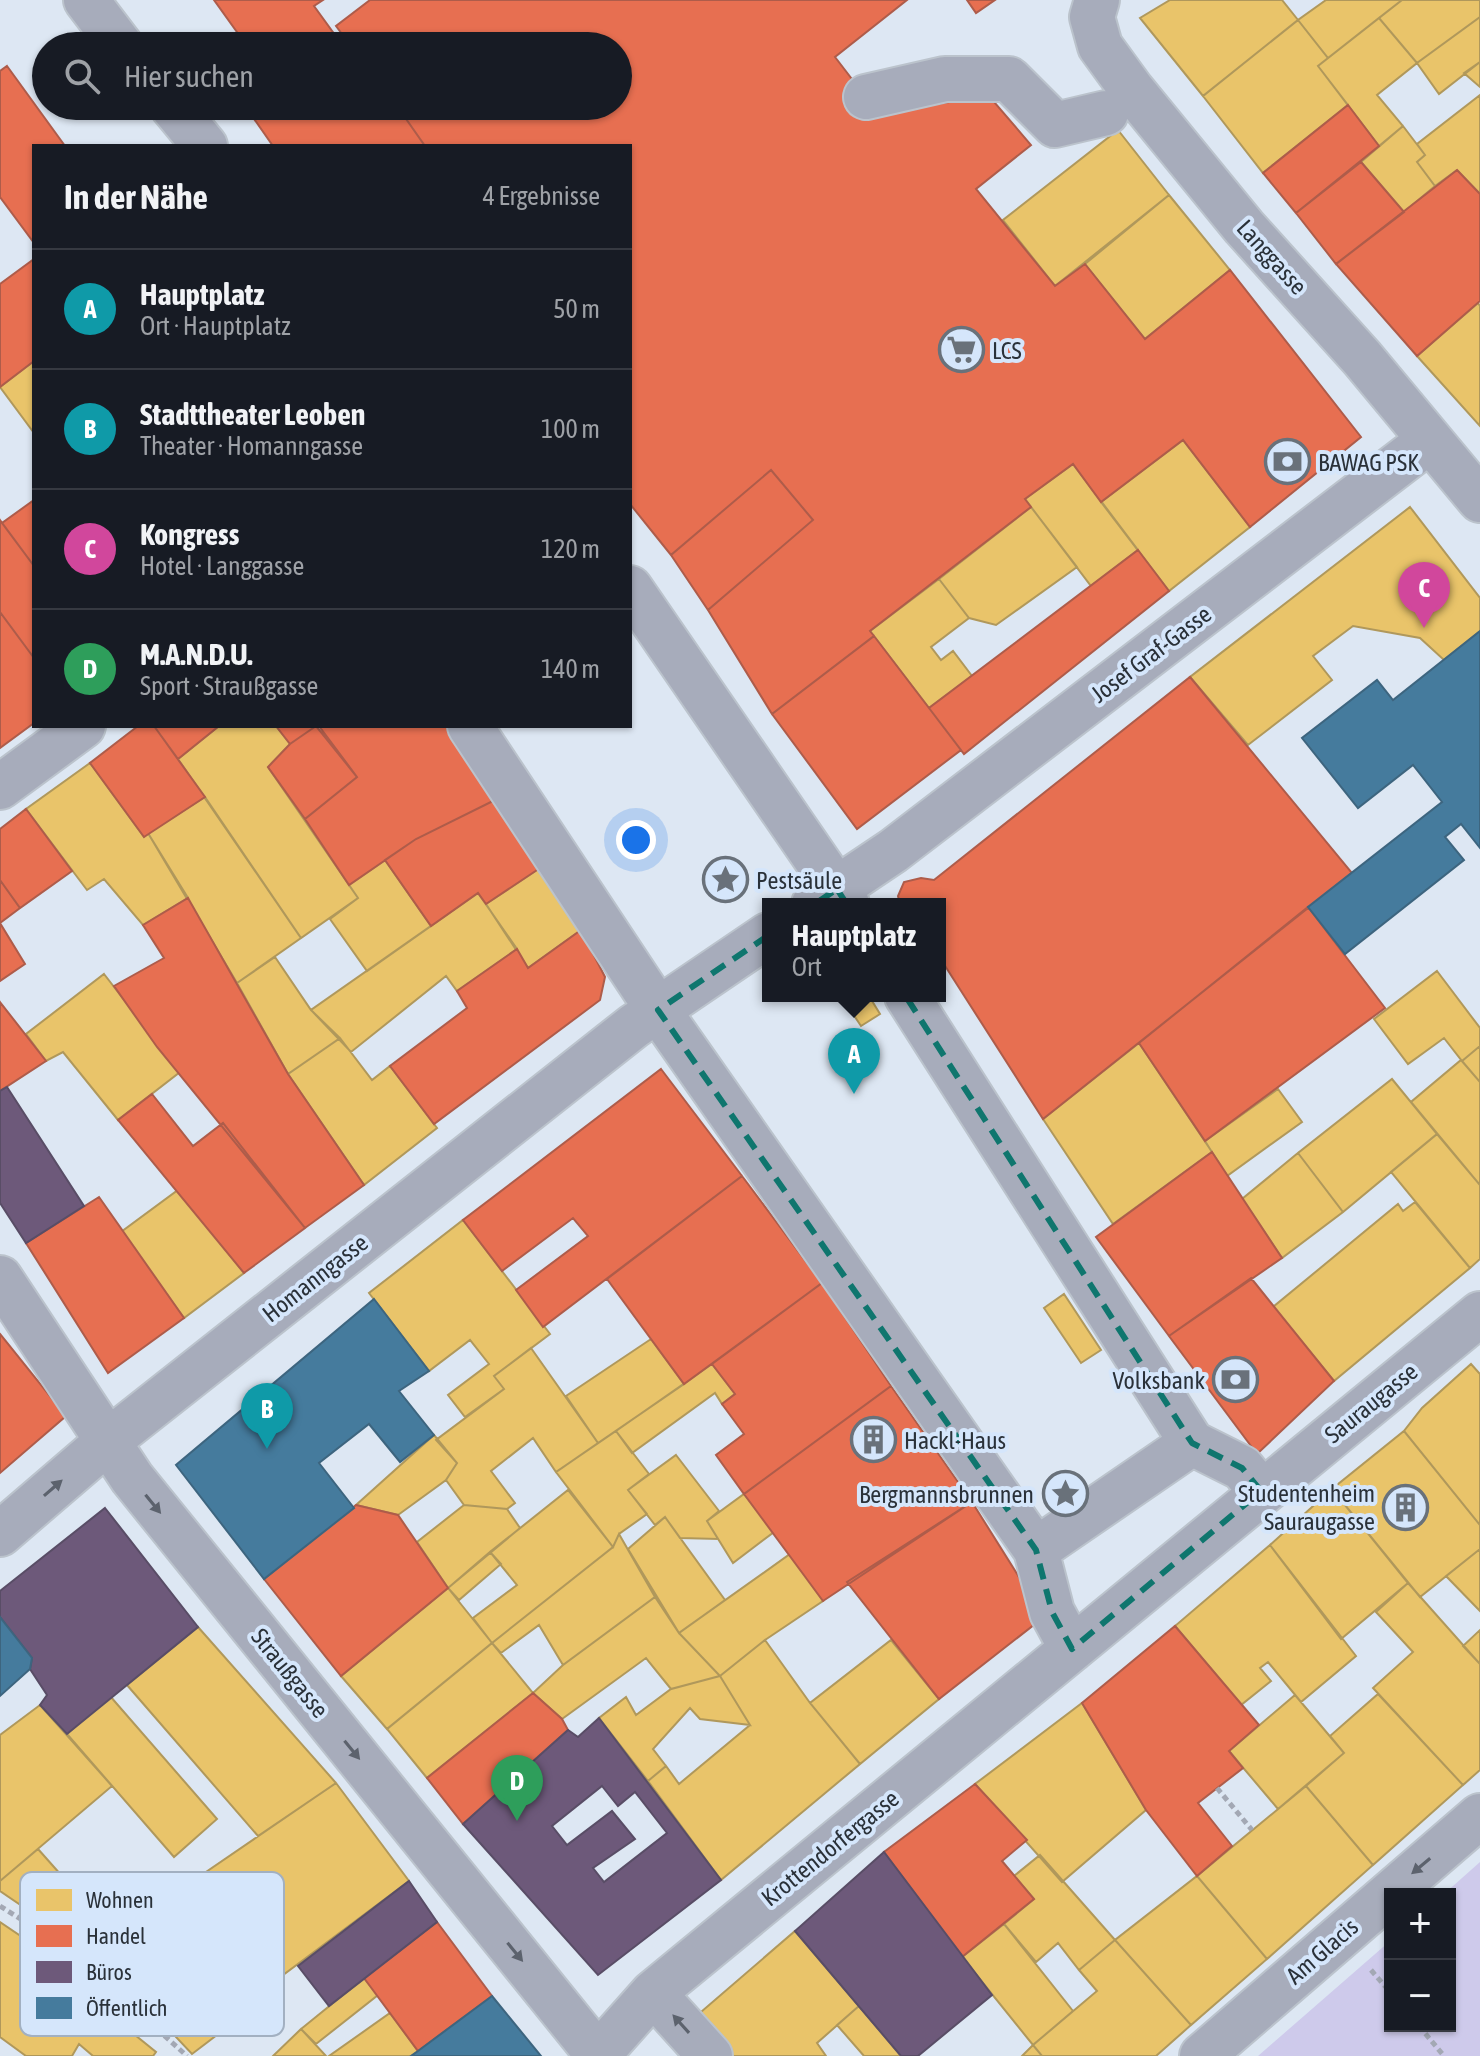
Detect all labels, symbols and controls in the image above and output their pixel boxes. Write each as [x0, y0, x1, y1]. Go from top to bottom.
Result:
search box [32, 32, 632, 120]
icon: search [60, 54, 104, 98]
text: Hier suchen [124, 59, 254, 93]
text: In der Nähe [64, 177, 208, 216]
text: 4 Ergebnisse [483, 181, 600, 211]
street label: Langgasse [1232, 214, 1312, 300]
text: Hauptplatz [140, 277, 264, 311]
text: A [84, 294, 96, 324]
text: 50 m [553, 294, 600, 324]
text: Ort · Hauptplatz [140, 311, 291, 341]
supermarket icon: LCS [937, 326, 985, 374]
place label: LCS [992, 337, 1022, 364]
text: Stadttheater Leoben [140, 397, 365, 431]
text: B [84, 414, 96, 444]
text: 100 m [541, 414, 600, 444]
text: Theater · Homanngasse [140, 431, 363, 461]
bank icon: BAWAG PSK [1263, 438, 1311, 486]
place label: BAWAG PSK [1318, 449, 1419, 476]
text: Kongress [140, 517, 239, 551]
text: C [84, 534, 96, 564]
text: 120 m [541, 534, 600, 564]
text: Hotel · Langgasse [140, 551, 304, 581]
pin: C [1398, 562, 1450, 628]
street label: Josef Graf-Gasse [1086, 600, 1216, 708]
text: M.A.N.D.U. [140, 637, 253, 671]
text: D [83, 654, 97, 684]
text: 140 m [541, 654, 600, 684]
text: Sport · Straußgasse [140, 671, 318, 701]
your location [616, 820, 656, 860]
place icon: Pestsäule [701, 856, 749, 904]
place label: Pestsäule [756, 867, 842, 894]
popup [762, 898, 946, 1002]
text: Hauptplatz [792, 918, 916, 952]
text: Ort [792, 952, 822, 982]
pin: A [828, 1028, 880, 1094]
street label: Homanngasse [257, 1229, 373, 1327]
bank icon: Volksbank [1212, 1356, 1260, 1404]
street label: Sauraugasse [1319, 1358, 1423, 1448]
place label: Volksbank [1113, 1367, 1205, 1394]
pin: B [241, 1383, 293, 1449]
building icon: Hackl-Haus [849, 1416, 897, 1464]
place label: Hackl-Haus [904, 1427, 1006, 1454]
place icon: Bergmannsbrunnen [1041, 1470, 1089, 1518]
one-way arrow [43, 1480, 63, 1497]
place label: Studentenheim Sauraugasse [1238, 1480, 1375, 1535]
place label: Bergmannsbrunnen [859, 1481, 1034, 1508]
building icon: Studentenheim Sauraugasse [1382, 1483, 1430, 1531]
one-way arrow [145, 1494, 161, 1514]
street label: Straußgasse [246, 1623, 334, 1723]
one-way arrow [343, 1740, 359, 1760]
pin: D [491, 1755, 543, 1821]
street label: Krottendorfergasse [756, 1784, 904, 1912]
one-way arrow [1411, 1857, 1431, 1874]
legend [20, 1872, 284, 2036]
text: Wohnen [86, 1887, 154, 1913]
map controls [1384, 1888, 1456, 2032]
button: + [1384, 1888, 1456, 1960]
street label: Am Glacis [1281, 1913, 1363, 1989]
text: Handel [86, 1923, 146, 1949]
one-way arrow [506, 1942, 523, 1962]
text: Büros [86, 1959, 132, 1985]
button: − [1384, 1960, 1456, 2032]
text: Öffentlich [86, 1995, 167, 2021]
one-way arrow [673, 2015, 691, 2034]

